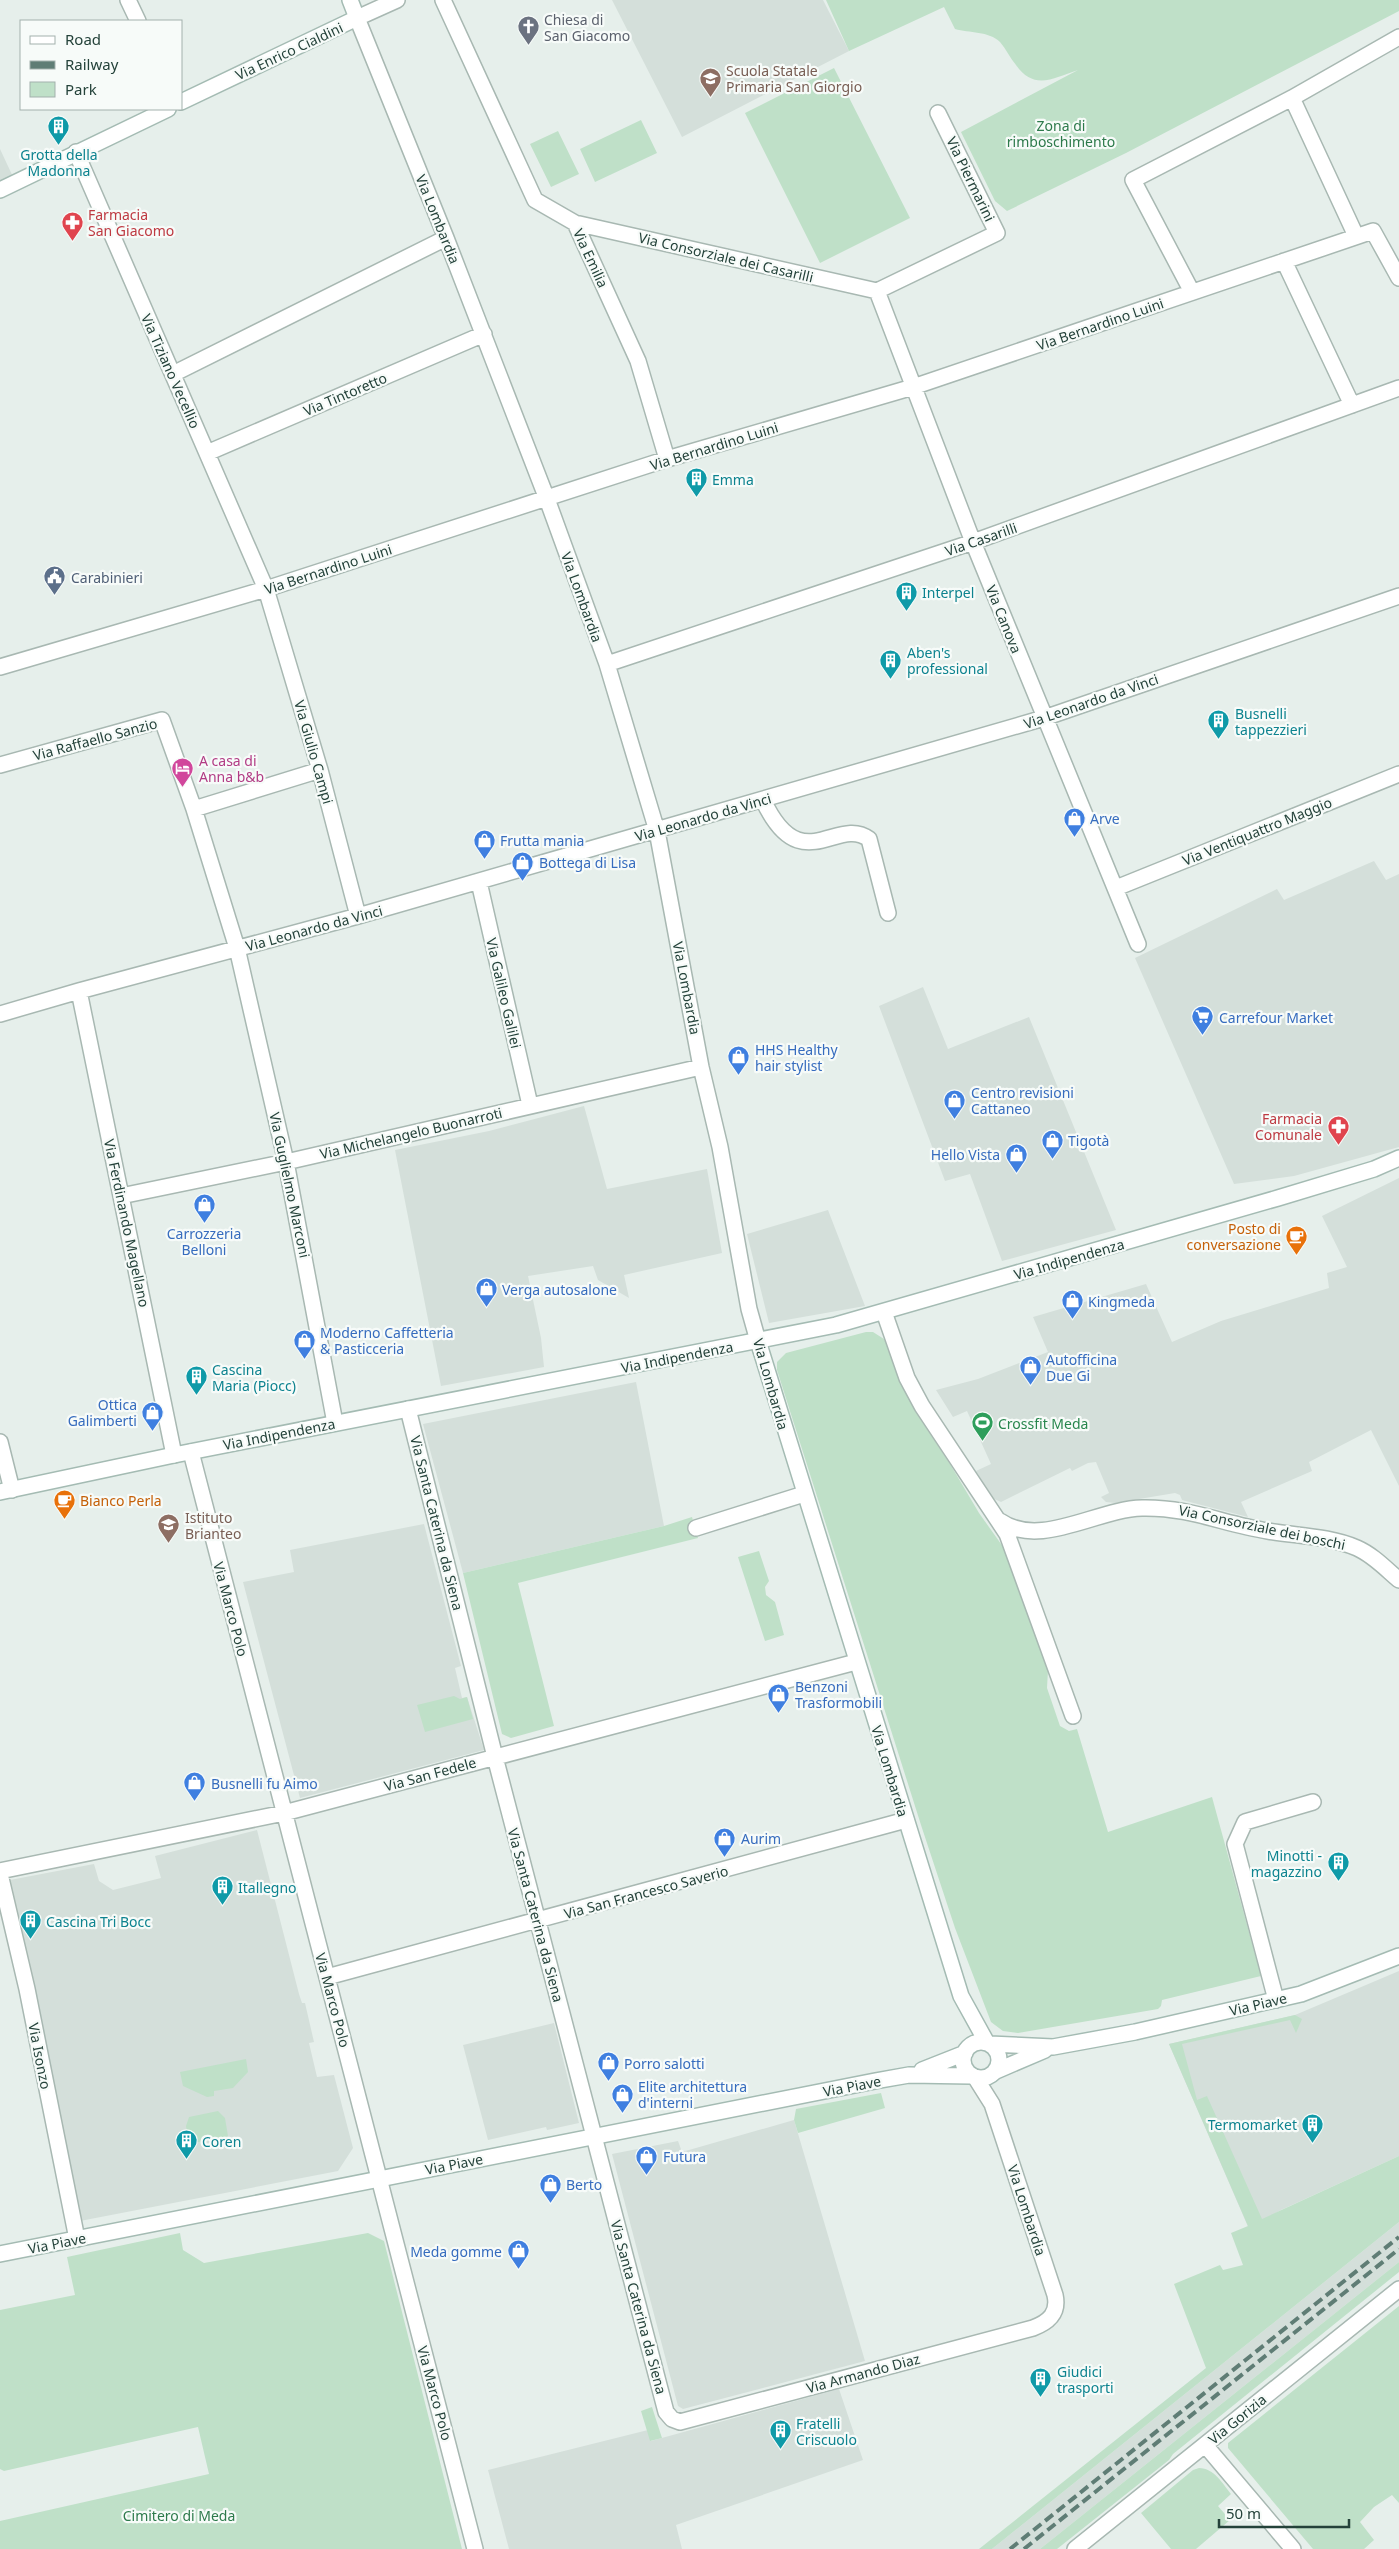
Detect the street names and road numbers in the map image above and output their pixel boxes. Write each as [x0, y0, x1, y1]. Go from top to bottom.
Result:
street label: Via Enrico Cialdini [232, 18, 346, 84]
street label: Via Piermarini [942, 134, 1000, 224]
street label: Via Lombardia [412, 172, 464, 266]
street label: Via Emilia [569, 225, 613, 291]
street label: Via Consorziale dei Casarilli [637, 228, 815, 286]
street label: Via Bernardino Luini [1034, 293, 1166, 355]
street label: Via Tiziano Vecellio [137, 311, 205, 431]
street label: Via Tintoretto [300, 368, 390, 420]
street label: Via Bernardino Luini [648, 417, 780, 475]
street label: Via Casarilli [942, 518, 1020, 560]
street label: Via Bernardino Luini [262, 539, 394, 599]
street label: Via Lombardia [557, 549, 607, 645]
street label: Via Canova [982, 582, 1026, 656]
street label: Via Leonardo da Vinci [1021, 669, 1161, 733]
street label: Via Giulio Campi [290, 698, 338, 806]
street label: Via Raffaello Sanzio [31, 713, 159, 765]
street label: Via Leonardo da Vinci [633, 788, 773, 846]
street label: Via Ventiquattro Maggio [1179, 792, 1335, 870]
street label: Via Leonardo da Vinci [243, 901, 385, 955]
street label: Via Galileo Galilei [482, 936, 526, 1050]
street label: Via Lombardia [669, 940, 705, 1036]
street label: Via Michelangelo Buonarroti [318, 1103, 504, 1163]
street label: Via Guglielmo Marconi [265, 1110, 315, 1260]
street label: Via Ferdinando Magellano [100, 1137, 154, 1309]
street label: Via Indipendenza [1012, 1234, 1126, 1284]
street label: Via Lombardia [749, 1336, 793, 1432]
street label: Via Indipendenza [619, 1337, 735, 1377]
street label: Via Indipendenza [221, 1414, 337, 1454]
street label: Via Santa Caterina da Siena [406, 1434, 468, 1612]
street label: Via Consorziale dei boschi [1177, 1500, 1347, 1554]
street label: Via Marco Polo [209, 1559, 253, 1659]
street label: Via Lombardia [867, 1723, 913, 1819]
street label: Via San Fedele [382, 1753, 478, 1795]
street label: Via Santa Caterina da Siena [504, 1826, 568, 2004]
street label: Via San Francesco Saverio [562, 1861, 730, 1923]
street label: Via Marco Polo [311, 1950, 355, 2050]
street label: Via Piave [1227, 1988, 1289, 2020]
street label: Via Isonzo [24, 2021, 56, 2091]
street label: Via Piave [821, 2071, 883, 2101]
street label: Via Piave [423, 2149, 485, 2179]
street label: Via Lombardia [1003, 2162, 1051, 2258]
street label: Via Santa Caterina da Siena [607, 2218, 671, 2396]
street label: Via Piave [26, 2228, 88, 2258]
street label: Via Marco Polo [413, 2343, 457, 2443]
street label: Via Armando Diaz [804, 2349, 922, 2397]
street label: Via Gorizia [1204, 2390, 1270, 2448]

